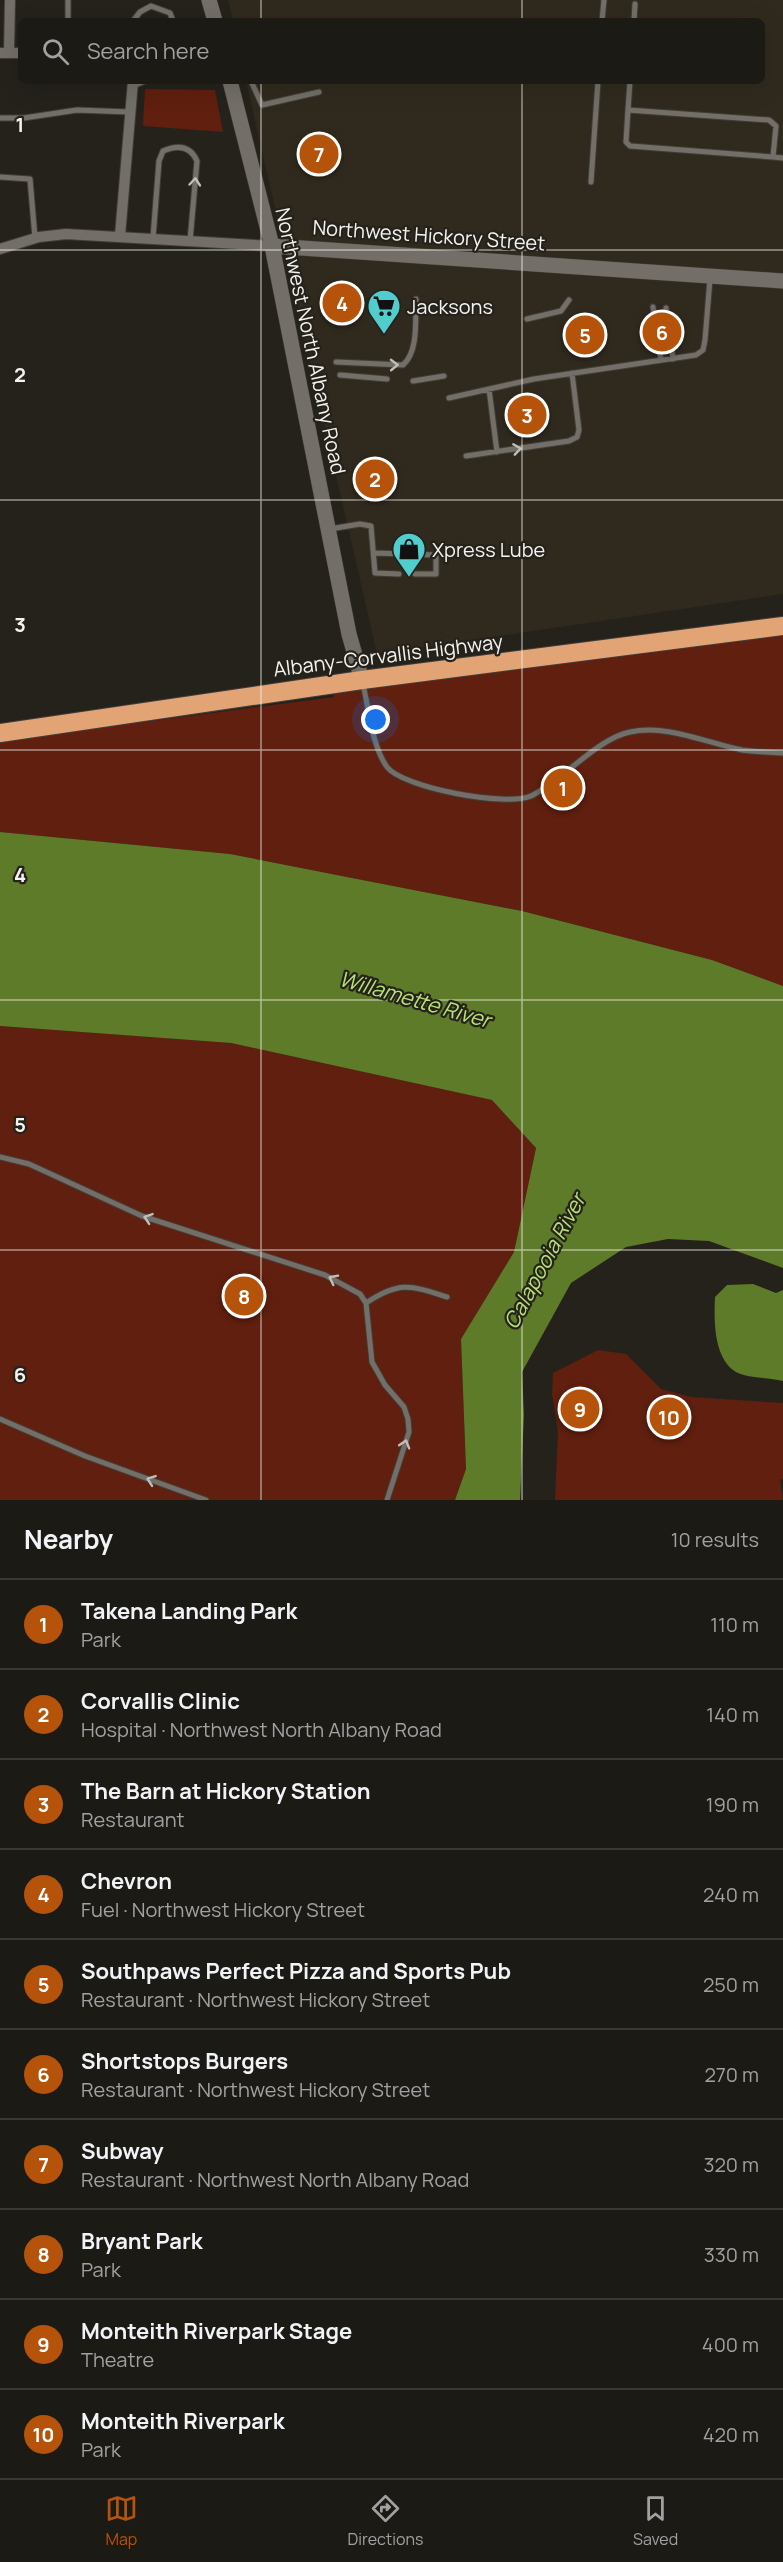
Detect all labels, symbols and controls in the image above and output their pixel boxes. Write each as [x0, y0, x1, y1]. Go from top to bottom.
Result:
search box [18, 18, 765, 84]
icon: search [39, 35, 72, 68]
text: Search here [87, 36, 209, 66]
text: 1 [16, 111, 24, 138]
pin: 7 [300, 132, 338, 176]
one-way arrow [188, 178, 201, 187]
street label: Northwest North Albany Road [270, 205, 352, 477]
street label: Northwest Hickory Street [312, 213, 546, 257]
pin: 4 [322, 280, 362, 326]
supermarket icon: Jacksons [366, 288, 402, 335]
place label: Jacksons [407, 293, 493, 320]
pin: 6 [642, 310, 682, 354]
pin: 5 [566, 312, 604, 358]
one-way arrow [389, 359, 398, 371]
text: 2 [14, 361, 26, 388]
pin: 3 [508, 392, 546, 438]
one-way arrow [513, 443, 522, 455]
pin: 2 [356, 456, 394, 502]
shop icon: Xpress Lube [391, 531, 427, 578]
place label: Xpress Lube [432, 536, 545, 563]
text: 3 [14, 611, 26, 638]
street label: Albany-Corvallis Highway [272, 627, 505, 682]
your location [361, 705, 390, 734]
pin: 1 [544, 766, 582, 810]
text: 4 [14, 861, 26, 888]
water label: Willamette River [336, 964, 496, 1035]
text: 5 [14, 1111, 26, 1138]
water label: Calapooia River [497, 1186, 593, 1334]
one-way arrow [143, 1212, 154, 1225]
pin: 8 [224, 1274, 264, 1318]
one-way arrow [328, 1275, 339, 1287]
text: 6 [14, 1361, 26, 1388]
pin: 9 [560, 1386, 600, 1432]
pin: 10 [650, 1394, 688, 1440]
one-way arrow [398, 1439, 410, 1450]
one-way arrow [146, 1475, 157, 1488]
text: Nearby [24, 1521, 113, 1557]
text: 10 results [671, 1526, 759, 1553]
text: Takena Landing Park [81, 1596, 297, 1626]
text: 1 [39, 1611, 48, 1638]
text: 110 m [710, 1611, 759, 1638]
text: Park [81, 1626, 121, 1653]
text: Corvallis Clinic [81, 1686, 240, 1716]
text: 2 [38, 1701, 49, 1728]
text: 140 m [706, 1701, 759, 1728]
text: Hospital · Northwest North Albany Road [81, 1716, 442, 1743]
text: The Barn at Hickory Station [81, 1776, 371, 1806]
text: 3 [38, 1791, 49, 1818]
text: 190 m [706, 1791, 759, 1818]
text: Restaurant [81, 1806, 185, 1833]
text: Chevron [81, 1866, 172, 1896]
text: 4 [37, 1881, 50, 1908]
text: 240 m [703, 1881, 759, 1908]
text: Fuel · Northwest Hickory Street [81, 1896, 365, 1923]
text: Southpaws Perfect Pizza and Sports Pub [81, 1956, 511, 1986]
text: 5 [38, 1971, 49, 1998]
text: 250 m [703, 1971, 759, 1998]
text: Restaurant · Northwest Hickory Street [81, 1986, 430, 2013]
text: Shortstops Burgers [81, 2046, 288, 2076]
text: 6 [37, 2061, 50, 2088]
text: 270 m [704, 2061, 759, 2088]
text: Restaurant · Northwest Hickory Street [81, 2076, 430, 2103]
text: Subway [81, 2136, 164, 2166]
text: 7 [38, 2151, 49, 2178]
text: 320 m [703, 2151, 759, 2178]
text: Restaurant · Northwest North Albany Road [81, 2166, 469, 2193]
text: Bryant Park [81, 2226, 203, 2256]
text: 8 [37, 2241, 50, 2268]
text: 330 m [704, 2241, 759, 2268]
text: Park [81, 2256, 121, 2283]
text: Monteith Riverpark Stage [81, 2316, 352, 2346]
text: 9 [37, 2331, 50, 2358]
text: 400 m [702, 2331, 759, 2358]
text: Theatre [81, 2346, 154, 2373]
text: Monteith Riverpark [81, 2406, 284, 2436]
text: 10 [33, 2421, 54, 2448]
text: 420 m [703, 2421, 759, 2448]
text: Park [81, 2436, 121, 2463]
tab: Map [105, 2492, 138, 2550]
tab: Directions [348, 2492, 423, 2550]
tab: Saved [633, 2492, 678, 2550]

